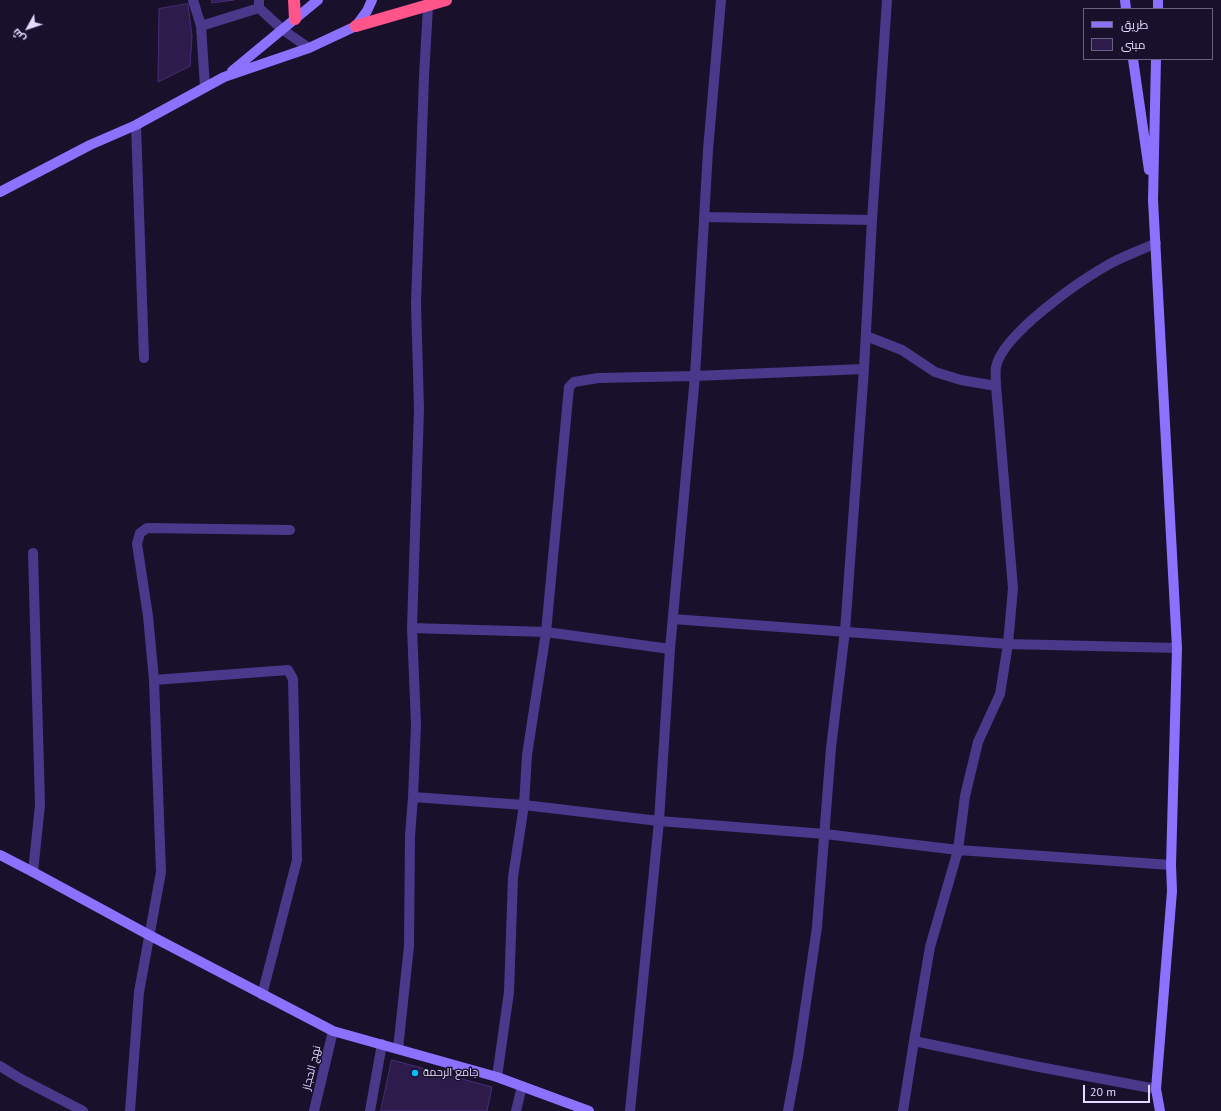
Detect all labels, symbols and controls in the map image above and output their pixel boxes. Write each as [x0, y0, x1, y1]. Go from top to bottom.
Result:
north arrow [8, 8, 48, 48]
legend [1083, 8, 1213, 60]
text: طريق [1121, 17, 1148, 32]
text: ش [9, 26, 29, 46]
text: مبنى [1121, 37, 1146, 52]
street label: نهج الحجاز [300, 1044, 324, 1092]
place label: جامع الرحمة [423, 1066, 478, 1080]
marker: جامع الرحمة [410, 1068, 420, 1078]
scale bar [1085, 1077, 1152, 1103]
text: 20 m [1090, 1084, 1116, 1099]

